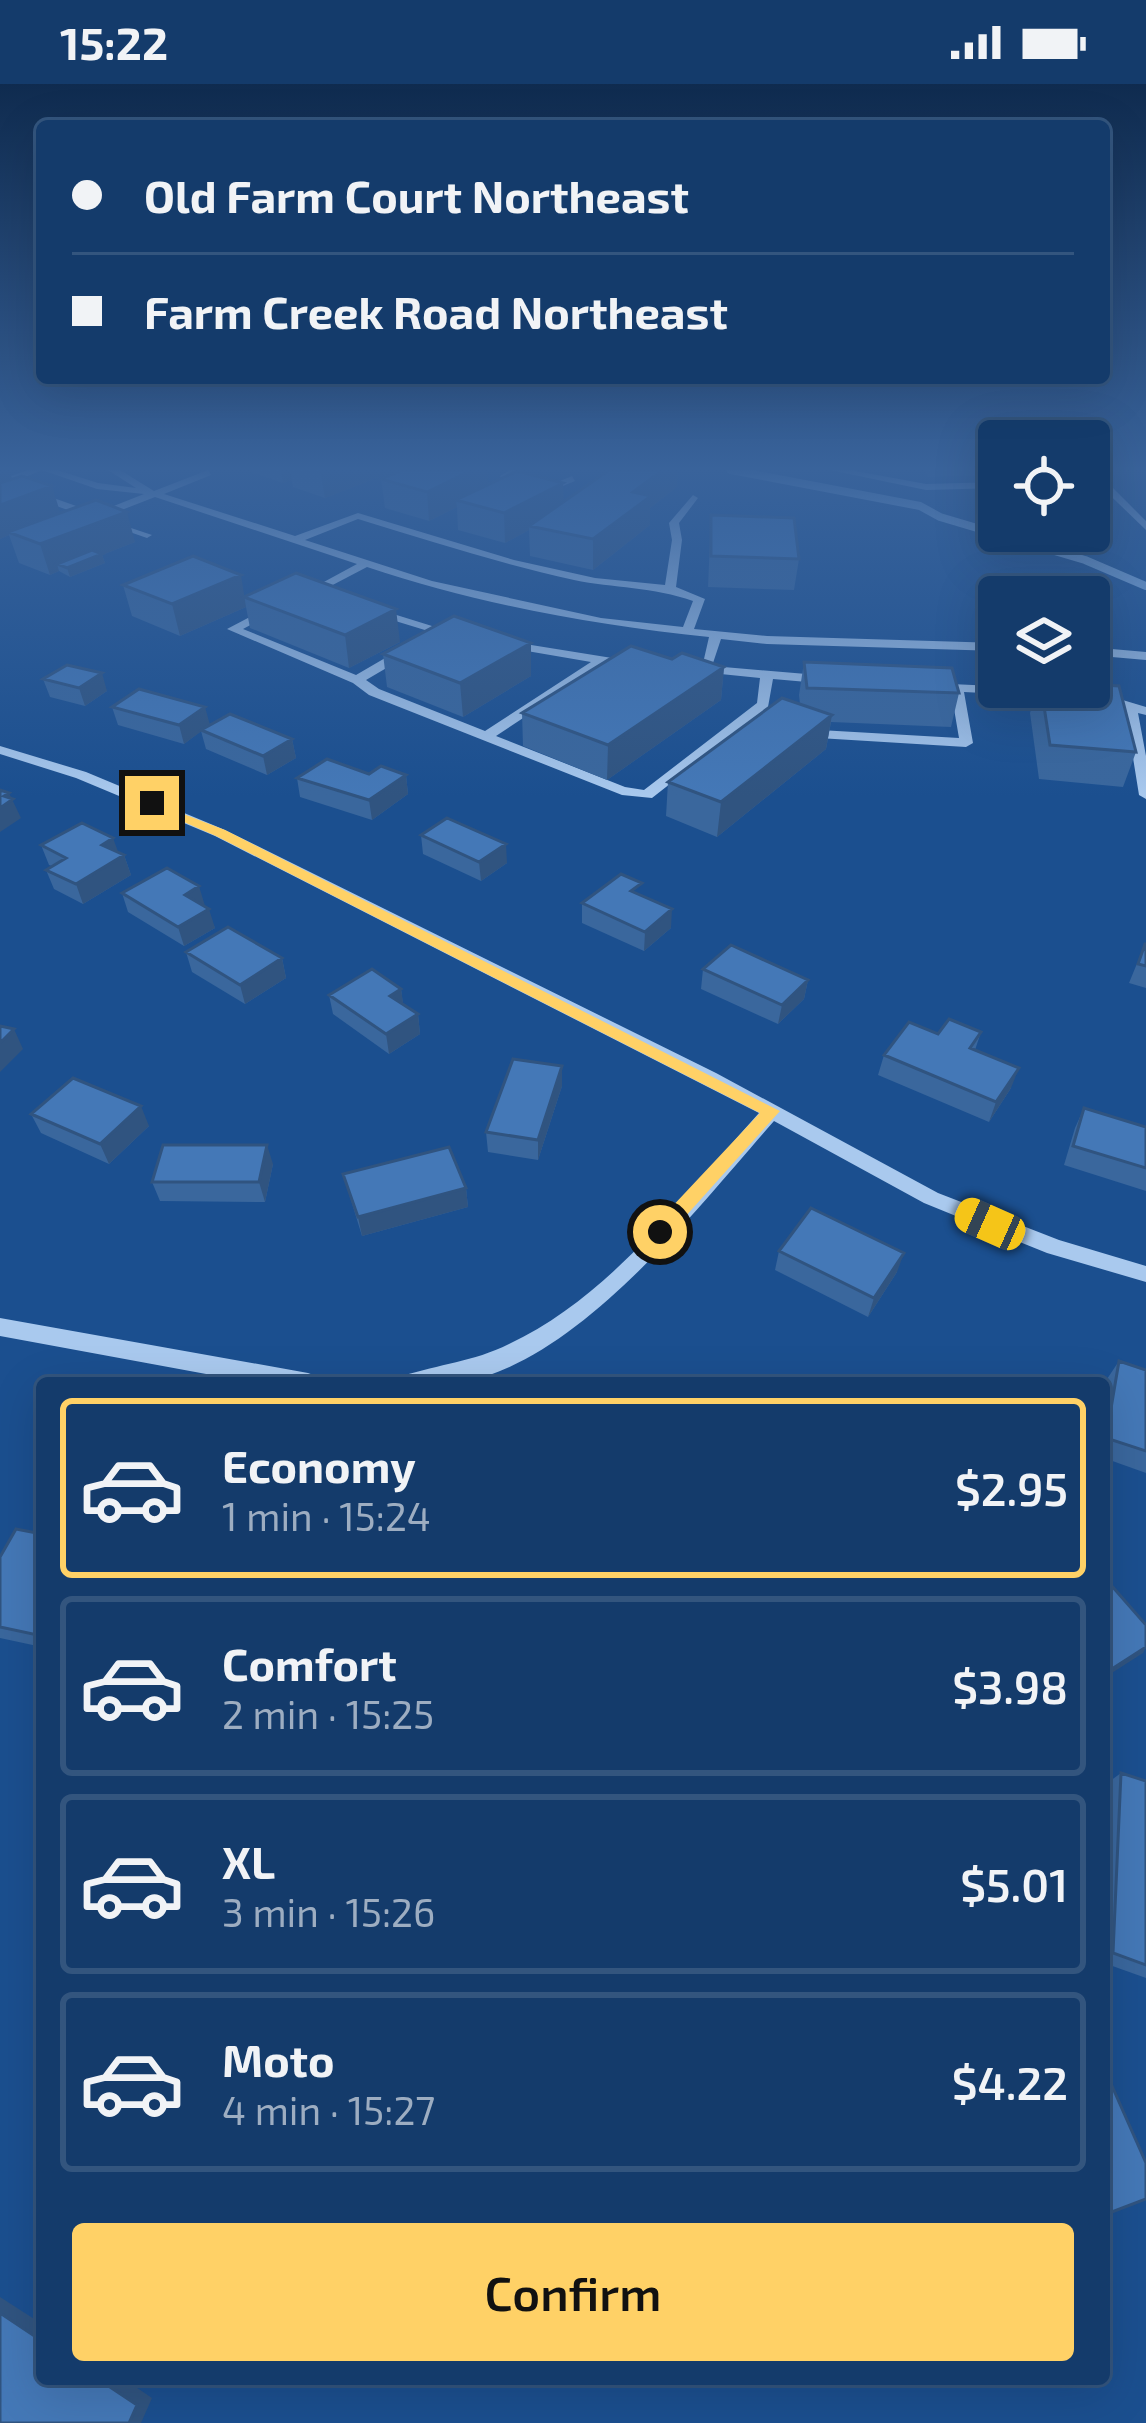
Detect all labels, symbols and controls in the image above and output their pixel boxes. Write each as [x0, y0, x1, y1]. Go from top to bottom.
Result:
text: 15:22 [60, 15, 168, 69]
text: Old Farm Court Northeast [144, 168, 689, 222]
text: Farm Creek Road Northeast [144, 284, 728, 338]
map controls [978, 420, 1110, 708]
button: locate [978, 420, 1110, 552]
button: layers [978, 576, 1110, 708]
route end [125, 776, 179, 830]
car [950, 1193, 1030, 1255]
route start [633, 1205, 687, 1259]
icon: car [78, 1434, 186, 1542]
text: Economy [222, 1438, 416, 1492]
text: $2.95 [955, 1461, 1068, 1515]
text: 1 min · 15:24 [222, 1492, 431, 1539]
icon: car [78, 1632, 186, 1740]
text: Comfort [222, 1636, 397, 1690]
text: $3.98 [952, 1659, 1068, 1713]
text: 2 min · 15:25 [222, 1690, 434, 1737]
icon: car [78, 1830, 186, 1938]
text: XL [222, 1834, 275, 1888]
text: $5.01 [960, 1857, 1068, 1911]
text: 3 min · 15:26 [222, 1888, 435, 1935]
icon: car [78, 2028, 186, 2136]
text: Moto [222, 2032, 335, 2086]
text: $4.22 [952, 2055, 1068, 2109]
text: 4 min · 15:27 [222, 2086, 435, 2133]
button: Confirm [72, 2223, 1074, 2361]

